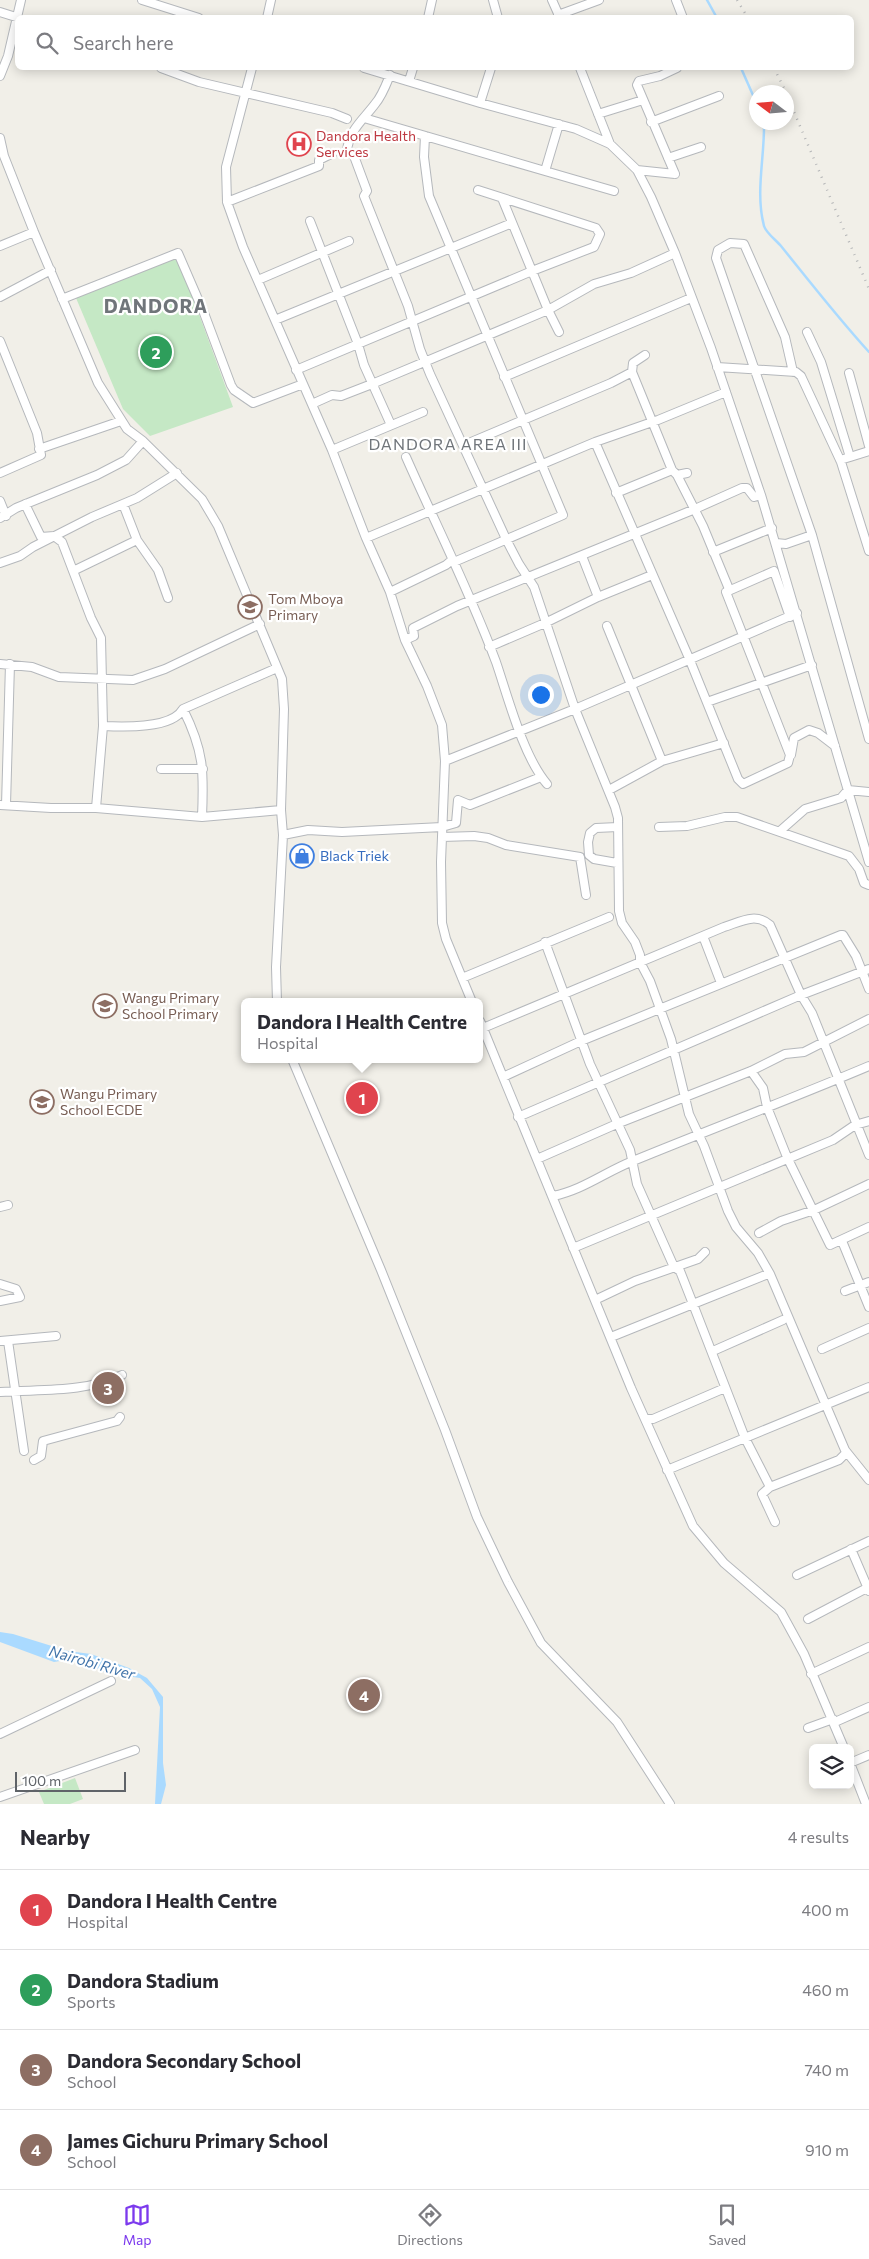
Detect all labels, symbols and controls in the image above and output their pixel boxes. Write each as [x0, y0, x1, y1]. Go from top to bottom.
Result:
search box [15, 15, 854, 70]
icon: search [33, 29, 61, 57]
text: Search here [73, 31, 173, 54]
north arrow [749, 85, 794, 130]
place label: Dandora Health Services [316, 127, 416, 160]
hospital icon: Dandora Health Services [286, 131, 312, 157]
district label: DANDORA [104, 294, 208, 317]
pin: 2 [140, 333, 172, 371]
district label: DANDORA AREA III [369, 434, 527, 453]
place label: Tom Mboya Primary [268, 590, 343, 623]
school or university icon: Tom Mboya Primary [237, 594, 263, 620]
your location [528, 682, 554, 708]
shop icon: Black Triek [289, 843, 315, 869]
place label: Black Triek [320, 847, 389, 864]
place label: Wangu Primary School Primary [122, 989, 219, 1022]
school or university icon: Wangu Primary School Primary [92, 993, 118, 1019]
popup [241, 998, 483, 1063]
text: Dandora I Health Centre [257, 1010, 467, 1033]
text: Hospital [257, 1033, 318, 1052]
pin: 1 [346, 1079, 378, 1117]
place label: Wangu Primary School ECDE [60, 1085, 157, 1118]
school or university icon: Wangu Primary School ECDE [29, 1089, 55, 1115]
pin: 3 [92, 1369, 124, 1407]
water label: Nairobi River [47, 1641, 138, 1683]
pin: 4 [348, 1676, 380, 1714]
map controls [809, 1744, 854, 1789]
button: layers [809, 1744, 854, 1789]
scale bar [15, 1769, 126, 1792]
text: 100 m [22, 1772, 61, 1789]
text: Nearby [20, 1824, 90, 1849]
text: 4 results [788, 1827, 849, 1846]
text: Dandora I Health Centre [67, 1889, 277, 1912]
text: 1 [32, 1900, 40, 1919]
text: 400 m [801, 1900, 849, 1919]
text: Hospital [67, 1912, 128, 1931]
text: Dandora Stadium [67, 1969, 219, 1992]
text: 2 [31, 1980, 41, 1999]
text: 460 m [802, 1980, 849, 1999]
text: Sports [67, 1992, 116, 2011]
text: Dandora Secondary School [67, 2049, 301, 2072]
text: 3 [31, 2060, 41, 2079]
text: 740 m [804, 2060, 849, 2079]
text: School [67, 2072, 117, 2091]
text: James Gichuru Primary School [67, 2129, 328, 2152]
text: 4 [31, 2140, 41, 2159]
text: 910 m [805, 2140, 849, 2159]
text: School [67, 2152, 117, 2171]
tab: Map [123, 2201, 152, 2248]
tab: Directions [397, 2201, 463, 2248]
tab: Saved [708, 2201, 746, 2248]

